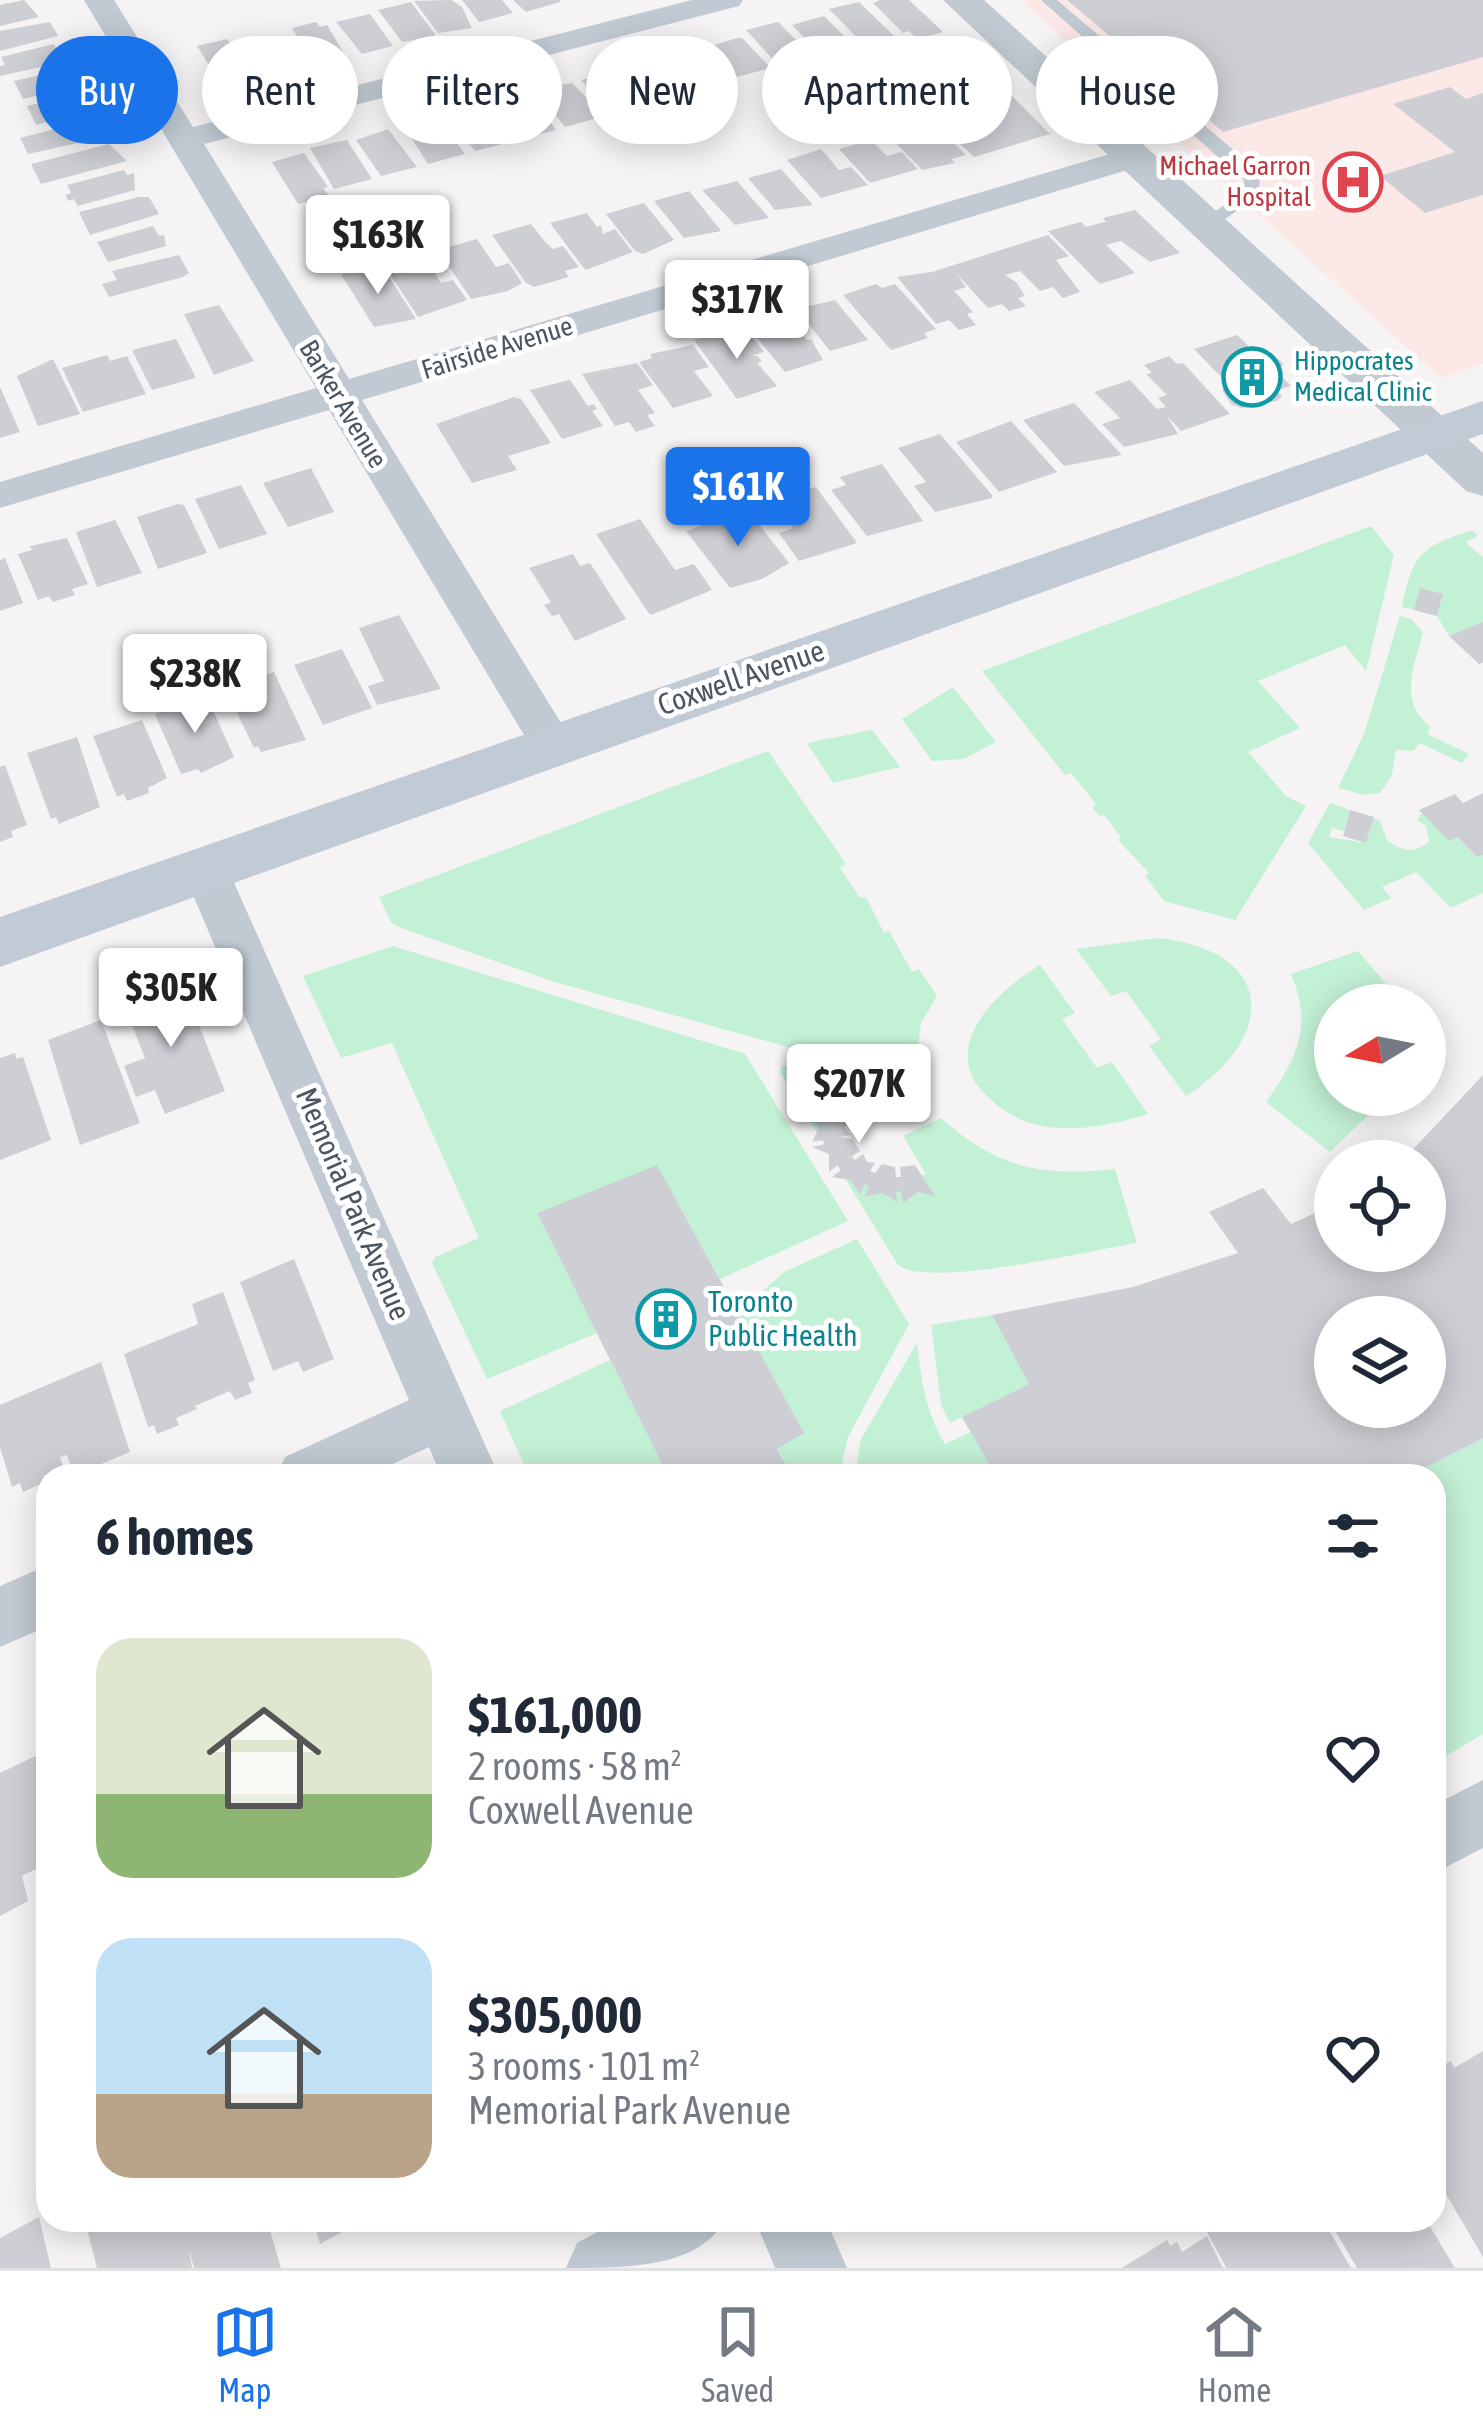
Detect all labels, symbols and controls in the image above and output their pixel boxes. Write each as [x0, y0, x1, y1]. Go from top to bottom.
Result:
chip: Buy [36, 36, 178, 144]
chip: Rent [202, 36, 358, 144]
chip: Filters [382, 36, 562, 144]
chip: New [586, 36, 738, 144]
chip: Apartment [762, 36, 1012, 144]
chip: House [1036, 36, 1218, 144]
place label: Michael Garron Hospital [1159, 150, 1311, 212]
hospital icon: Michael Garron Hospital [1322, 151, 1384, 213]
pin: $163K [294, 195, 462, 297]
text: $163K [333, 212, 423, 256]
pin: $317K [653, 260, 821, 362]
text: $317K [692, 277, 782, 321]
street label: Fairside Avenue [418, 310, 576, 385]
street label: Barker Avenue [293, 334, 394, 473]
place label: Hippocrates Medical Clinic [1294, 345, 1431, 407]
building icon: Hippocrates Medical Clinic [1221, 346, 1283, 408]
pin: $161K [654, 447, 822, 549]
text: $161K [693, 464, 783, 508]
street label: Coxwell Avenue [653, 633, 828, 721]
pin: $238K [111, 634, 279, 736]
text: $238K [150, 651, 240, 695]
pin: $305K [87, 948, 255, 1050]
text: $305K [126, 965, 216, 1009]
north arrow [1314, 984, 1446, 1116]
map controls [1314, 984, 1446, 1428]
pin: $207K [775, 1044, 943, 1146]
text: $207K [814, 1061, 904, 1105]
street label: Memorial Park Avenue [290, 1083, 418, 1325]
button: locate [1314, 1140, 1446, 1272]
place label: Toronto Public Health [708, 1284, 858, 1352]
building icon: Toronto Public Health [635, 1288, 697, 1350]
button: layers [1314, 1296, 1446, 1428]
icon: filters [1320, 1503, 1386, 1569]
text: 6 homes [96, 1507, 254, 1566]
text: $161,000 [468, 1685, 642, 1744]
icon: home [192, 1686, 336, 1830]
icon: heart [1320, 1725, 1386, 1791]
text: 2 rooms · 58 m² [468, 1744, 682, 1788]
text: Coxwell Avenue [468, 1788, 694, 1832]
text: $305,000 [468, 1985, 642, 2044]
icon: home [192, 1986, 336, 2130]
icon: heart [1320, 2025, 1386, 2091]
text: 3 rooms · 101 m² [468, 2044, 700, 2088]
text: Memorial Park Avenue [468, 2088, 791, 2132]
tab: Map [212, 2299, 278, 2409]
tab: Saved [701, 2299, 774, 2409]
tab: Home [1198, 2299, 1271, 2409]

